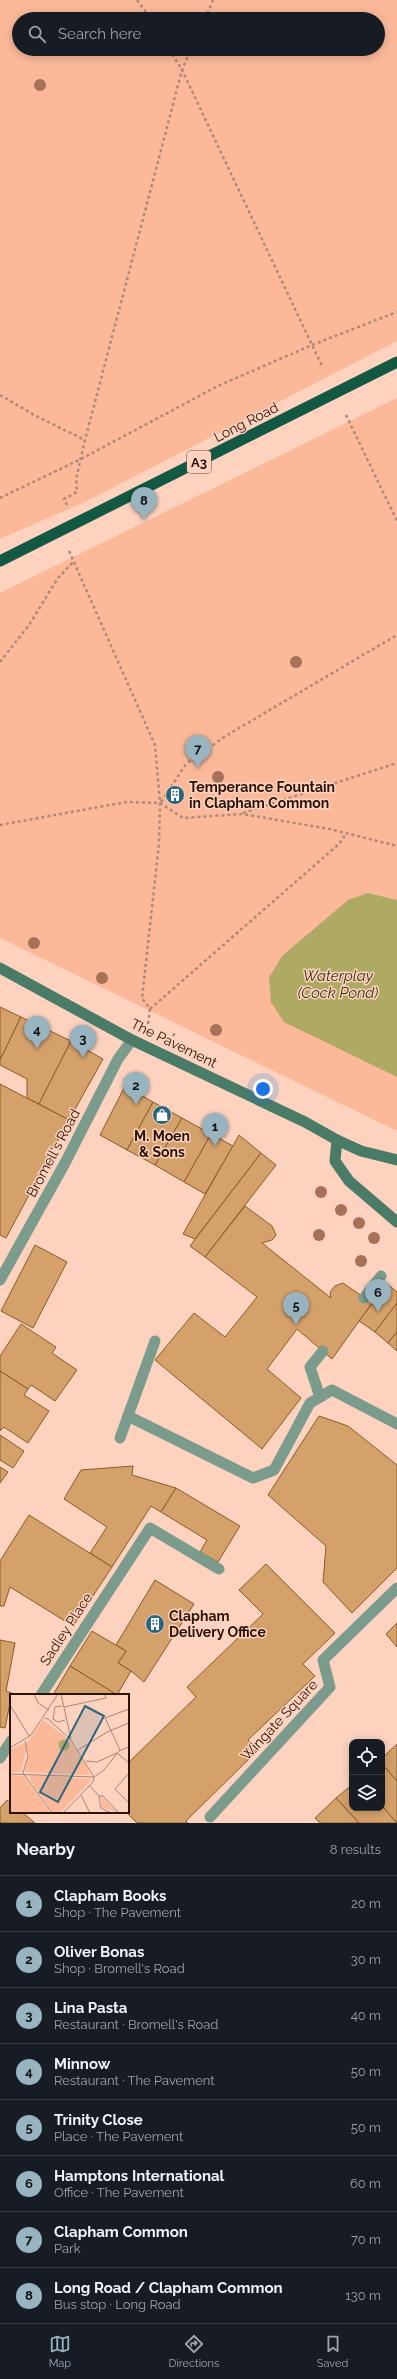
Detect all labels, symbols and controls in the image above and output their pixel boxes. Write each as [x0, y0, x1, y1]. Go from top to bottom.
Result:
search box [12, 12, 385, 56]
icon: search [26, 23, 48, 45]
text: Search here [58, 25, 141, 43]
street label: Long Road [211, 399, 281, 445]
road number: A3 [187, 451, 211, 473]
pin: 8 [131, 487, 157, 520]
pin: 7 [185, 735, 211, 768]
place label: Temperance Fountain in Clapham Common [189, 779, 335, 811]
building icon: Temperance Fountain in Clapham Common [164, 784, 186, 806]
water label: Waterplay (Cock Pond) [298, 967, 378, 1002]
street label: The Pavement [128, 1015, 220, 1071]
pin: 4 [24, 1016, 50, 1049]
pin: 3 [70, 1025, 96, 1058]
pin: 2 [123, 1072, 149, 1105]
your location [253, 1079, 273, 1099]
shop icon: M. Moen & Sons [151, 1104, 173, 1126]
street label: Bromell's Road [23, 1106, 83, 1200]
pin: 1 [202, 1113, 228, 1146]
place label: M. Moen & Sons [134, 1128, 190, 1160]
pin: 6 [365, 1279, 391, 1312]
pin: 5 [283, 1292, 309, 1325]
street label: Sadley Place [37, 1590, 95, 1668]
place label: Clapham Delivery Office [169, 1608, 266, 1640]
building icon: Clapham Delivery Office [144, 1613, 166, 1635]
street label: Wingate Square [238, 1676, 320, 1764]
inset map [10, 1694, 129, 1813]
map controls [349, 1739, 385, 1811]
button: locate [349, 1739, 385, 1775]
button: layers [349, 1775, 385, 1811]
text: Nearby [16, 1839, 75, 1859]
text: 8 results [330, 1842, 381, 1857]
text: Clapham Books [54, 1887, 167, 1905]
text: 1 [26, 1896, 32, 1911]
text: 20 m [351, 1896, 381, 1911]
text: Shop · The Pavement [54, 1905, 181, 1920]
text: Oliver Bonas [54, 1943, 144, 1961]
text: 2 [25, 1952, 33, 1967]
text: 30 m [351, 1952, 381, 1967]
text: Shop · Bromell's Road [54, 1961, 185, 1976]
text: Lina Pasta [54, 1999, 127, 2017]
text: 3 [25, 2008, 33, 2023]
text: 40 m [351, 2008, 381, 2023]
text: Restaurant · Bromell's Road [54, 2017, 218, 2032]
text: Minnow [54, 2055, 110, 2073]
text: 4 [25, 2064, 33, 2079]
text: 50 m [351, 2064, 381, 2079]
text: Restaurant · The Pavement [54, 2073, 215, 2088]
text: Trinity Close [54, 2111, 143, 2129]
text: 5 [25, 2120, 33, 2135]
text: 50 m [351, 2120, 381, 2135]
text: Place · The Pavement [54, 2129, 183, 2144]
text: Hamptons International [54, 2167, 224, 2185]
text: 6 [25, 2176, 33, 2191]
text: 60 m [350, 2176, 381, 2191]
text: Office · The Pavement [54, 2185, 184, 2200]
text: Clapham Common [54, 2223, 188, 2241]
text: 7 [25, 2232, 33, 2247]
text: 70 m [351, 2232, 381, 2247]
text: Park [54, 2241, 81, 2256]
text: Long Road / Clapham Common [54, 2279, 283, 2297]
text: 8 [25, 2288, 33, 2303]
text: 130 m [345, 2288, 381, 2303]
text: Bus stop · Long Road [54, 2297, 181, 2312]
tab: Map [49, 2333, 71, 2370]
tab: Directions [169, 2333, 219, 2370]
tab: Saved [317, 2333, 348, 2370]

